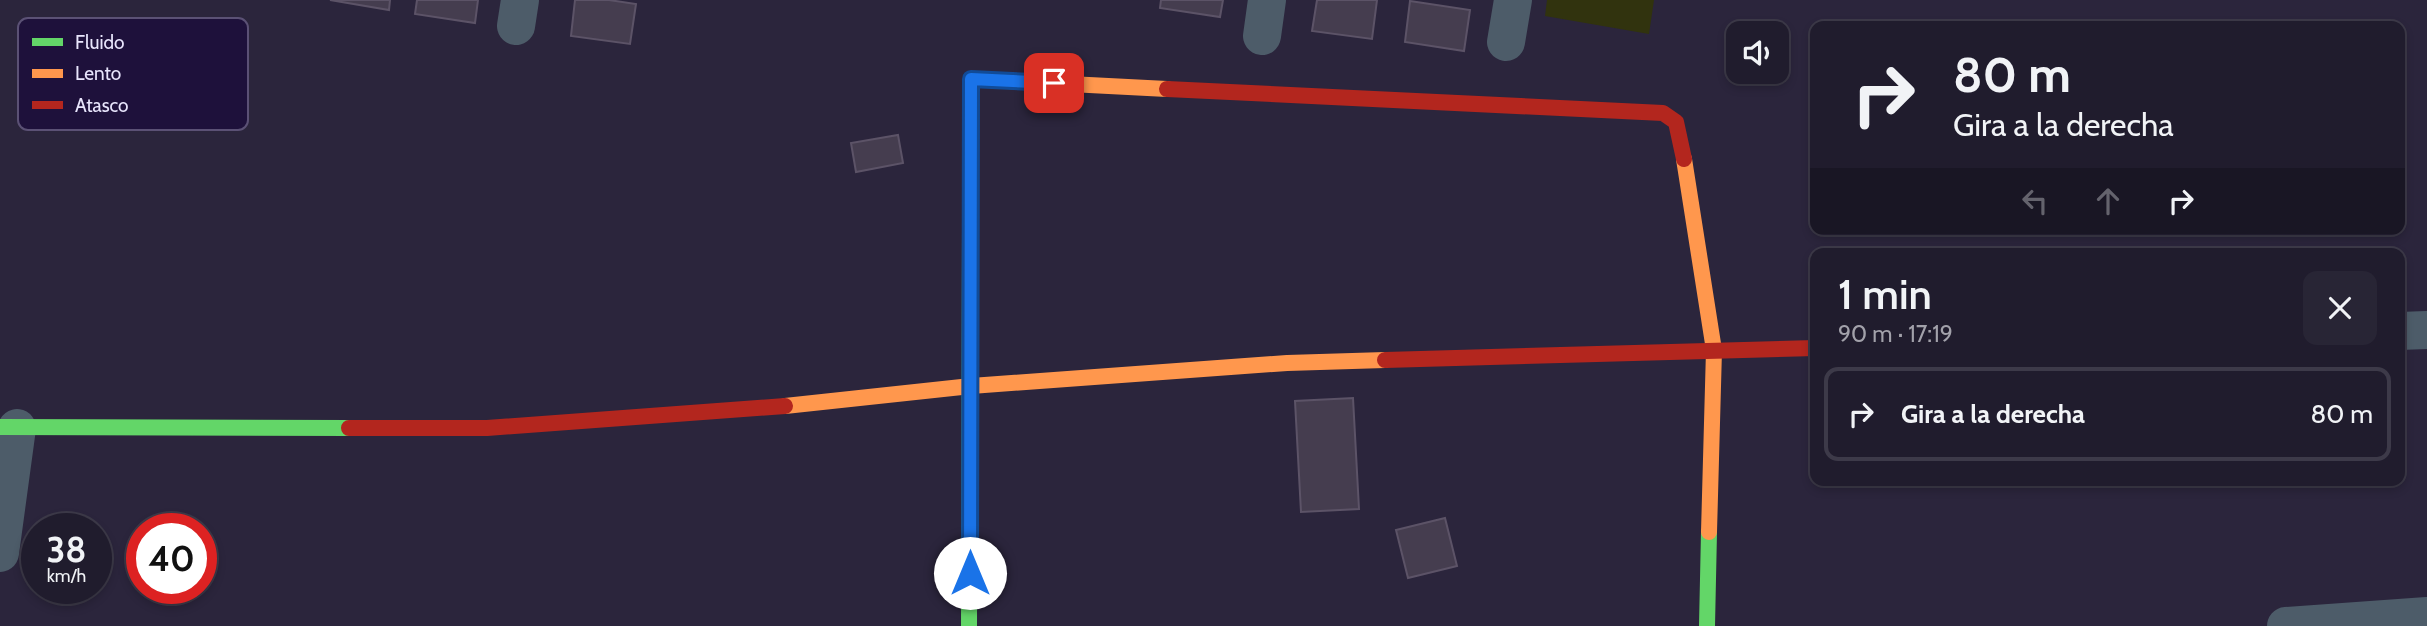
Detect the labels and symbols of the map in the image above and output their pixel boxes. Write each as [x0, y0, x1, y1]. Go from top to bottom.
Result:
legend [18, 18, 248, 130]
text: Fluido [75, 31, 124, 54]
pin [1024, 53, 1084, 113]
text: Lento [75, 62, 121, 85]
text: Atasco [75, 94, 129, 117]
speed limit sign: 40 [126, 513, 217, 604]
position arrow [933, 536, 1007, 610]

